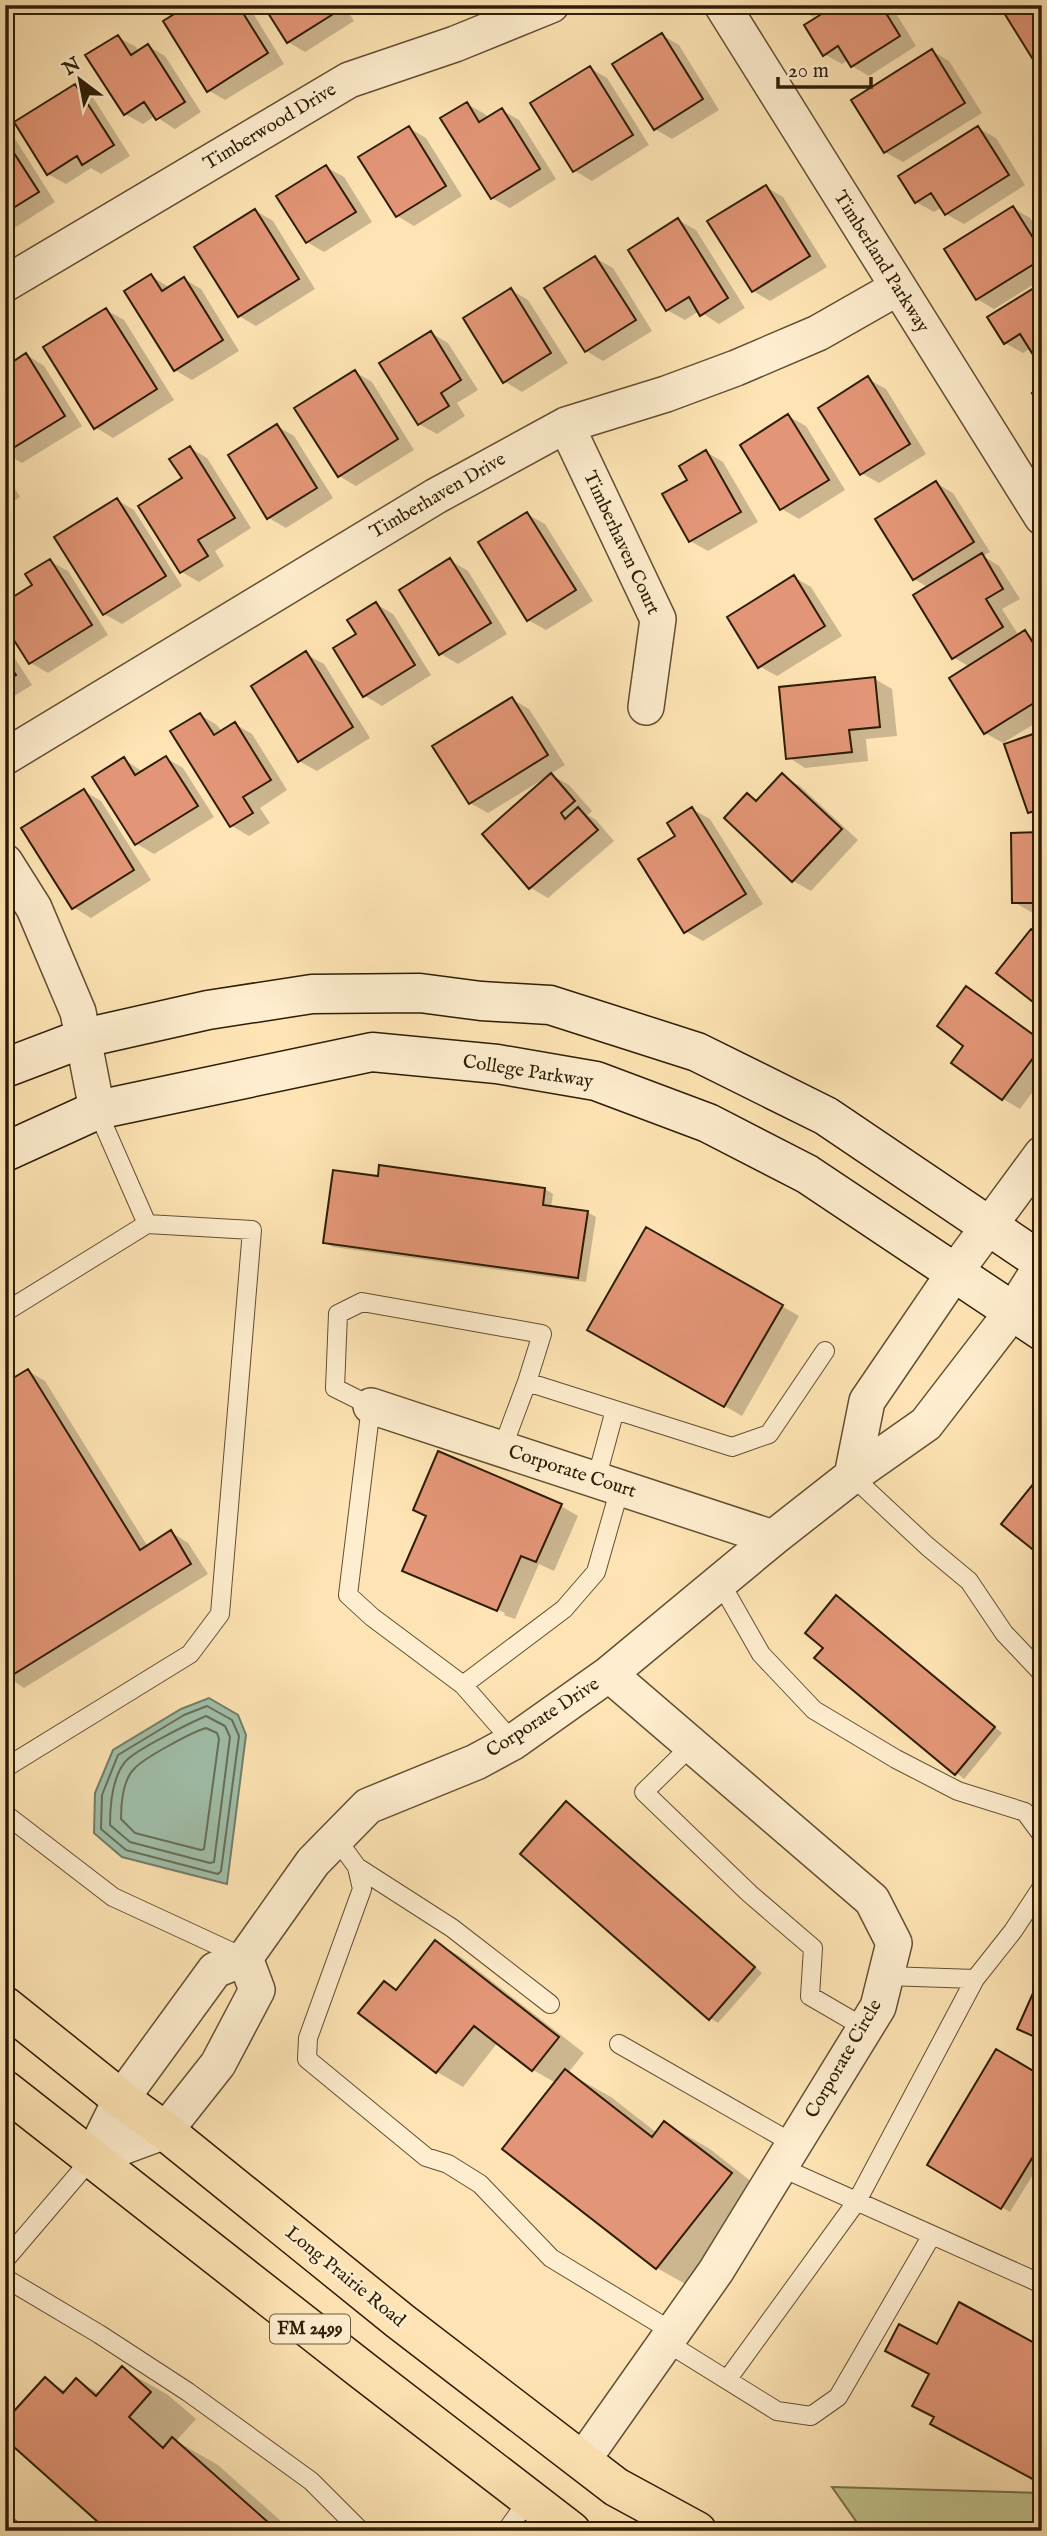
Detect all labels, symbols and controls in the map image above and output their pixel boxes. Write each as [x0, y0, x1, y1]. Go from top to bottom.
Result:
north arrow [46, 46, 116, 116]
scale bar [778, 46, 870, 90]
text: N [58, 52, 86, 82]
text: 20 m [788, 58, 829, 85]
street label: Timberwood Drive [199, 78, 341, 176]
street label: Timberland Parkway [828, 186, 935, 338]
street label: Timberhaven Drive [366, 447, 510, 545]
street label: Timberhaven Court [577, 467, 665, 619]
street label: College Parkway [461, 1050, 596, 1094]
street label: Corporate Court [505, 1440, 639, 1504]
street label: Corporate Drive [482, 1672, 604, 1763]
street label: Corporate Circle [800, 1995, 888, 2123]
street label: Long Prairie Road [280, 2221, 411, 2333]
road number: FM 2499 [270, 2314, 350, 2344]

